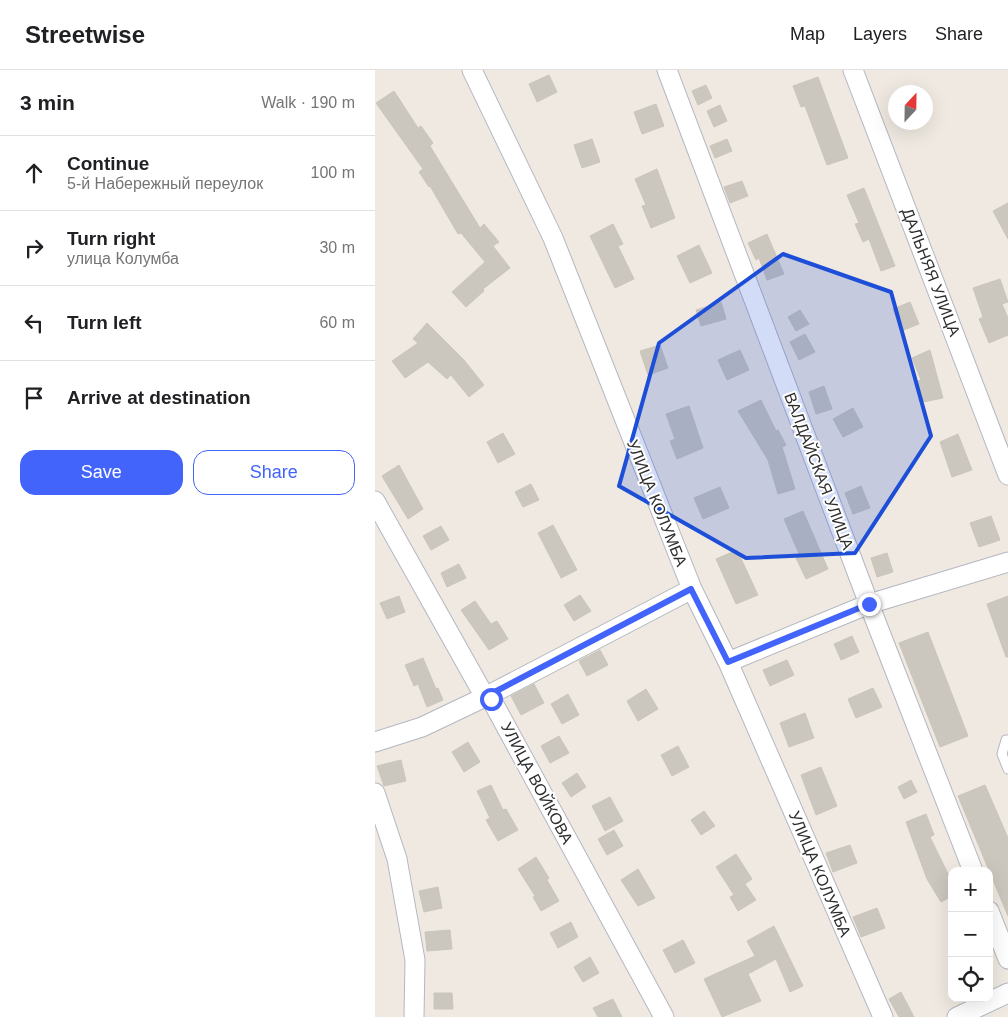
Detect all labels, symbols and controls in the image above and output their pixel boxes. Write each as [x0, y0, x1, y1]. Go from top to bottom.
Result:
text: Streetwise [25, 21, 145, 48]
text: Map [790, 24, 825, 44]
text: Layers [853, 24, 907, 44]
text: Share [935, 24, 983, 44]
north arrow [888, 85, 933, 130]
text: 3 min [20, 91, 75, 114]
text: Walk · 190 m [261, 94, 355, 111]
text: Continue [67, 153, 149, 174]
icon: ahead [20, 159, 48, 187]
text: 100 m [311, 164, 355, 181]
text: 5-й Набережный переулок [67, 175, 263, 192]
street label: ДАЛЬНЯЯ УЛИЦА [899, 205, 963, 339]
text: Turn right [67, 228, 155, 249]
icon: right [20, 234, 48, 262]
text: 30 m [319, 239, 355, 256]
text: улица Колумба [67, 250, 179, 267]
icon: left [20, 309, 48, 337]
text: Turn left [67, 312, 142, 333]
text: 60 m [319, 314, 355, 331]
icon: arrive [20, 384, 48, 412]
text: Arrive at destination [67, 387, 251, 408]
street label: ВАЛДАЙСКАЯ УЛИЦА [781, 390, 858, 552]
street label: УЛИЦА КОЛУМБА [624, 437, 690, 569]
button: Save [20, 450, 183, 495]
button: Share [193, 450, 355, 495]
route end [858, 593, 881, 616]
route start [480, 688, 503, 711]
street label: УЛИЦА ВОЙКОВА [498, 719, 577, 847]
street label: УЛИЦА КОЛУМБА [786, 809, 854, 940]
map controls [948, 867, 993, 1002]
button: + [948, 867, 993, 912]
button: − [948, 912, 993, 957]
button: locate [948, 957, 993, 1002]

